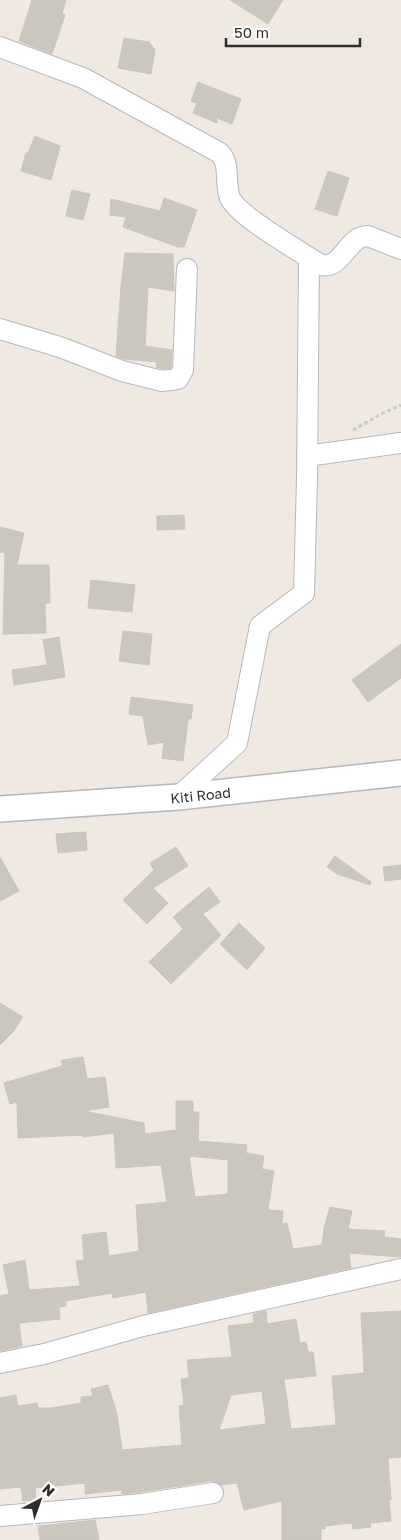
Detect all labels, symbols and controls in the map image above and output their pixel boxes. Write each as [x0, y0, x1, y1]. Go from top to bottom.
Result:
scale bar [226, 15, 360, 47]
text: 50 m [234, 23, 269, 41]
street label: Kiti Road [170, 783, 232, 806]
north arrow [15, 1475, 65, 1525]
text: N [39, 1480, 58, 1500]

